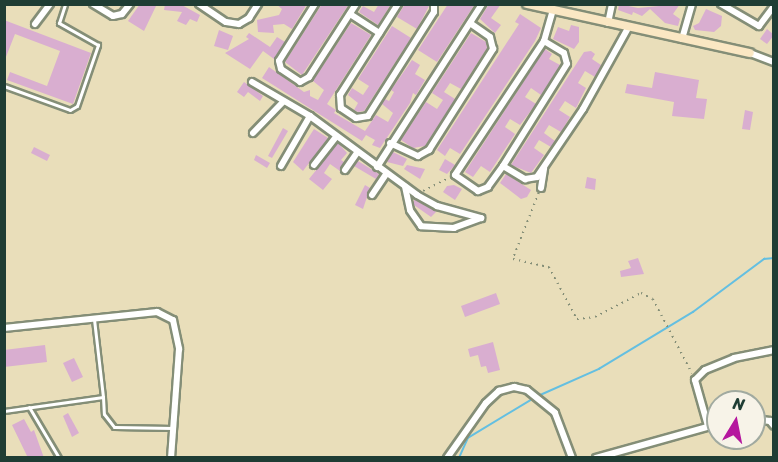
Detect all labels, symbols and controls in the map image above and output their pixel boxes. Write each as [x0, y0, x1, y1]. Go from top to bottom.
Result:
text: N [731, 389, 747, 419]
north arrow [706, 390, 766, 450]

